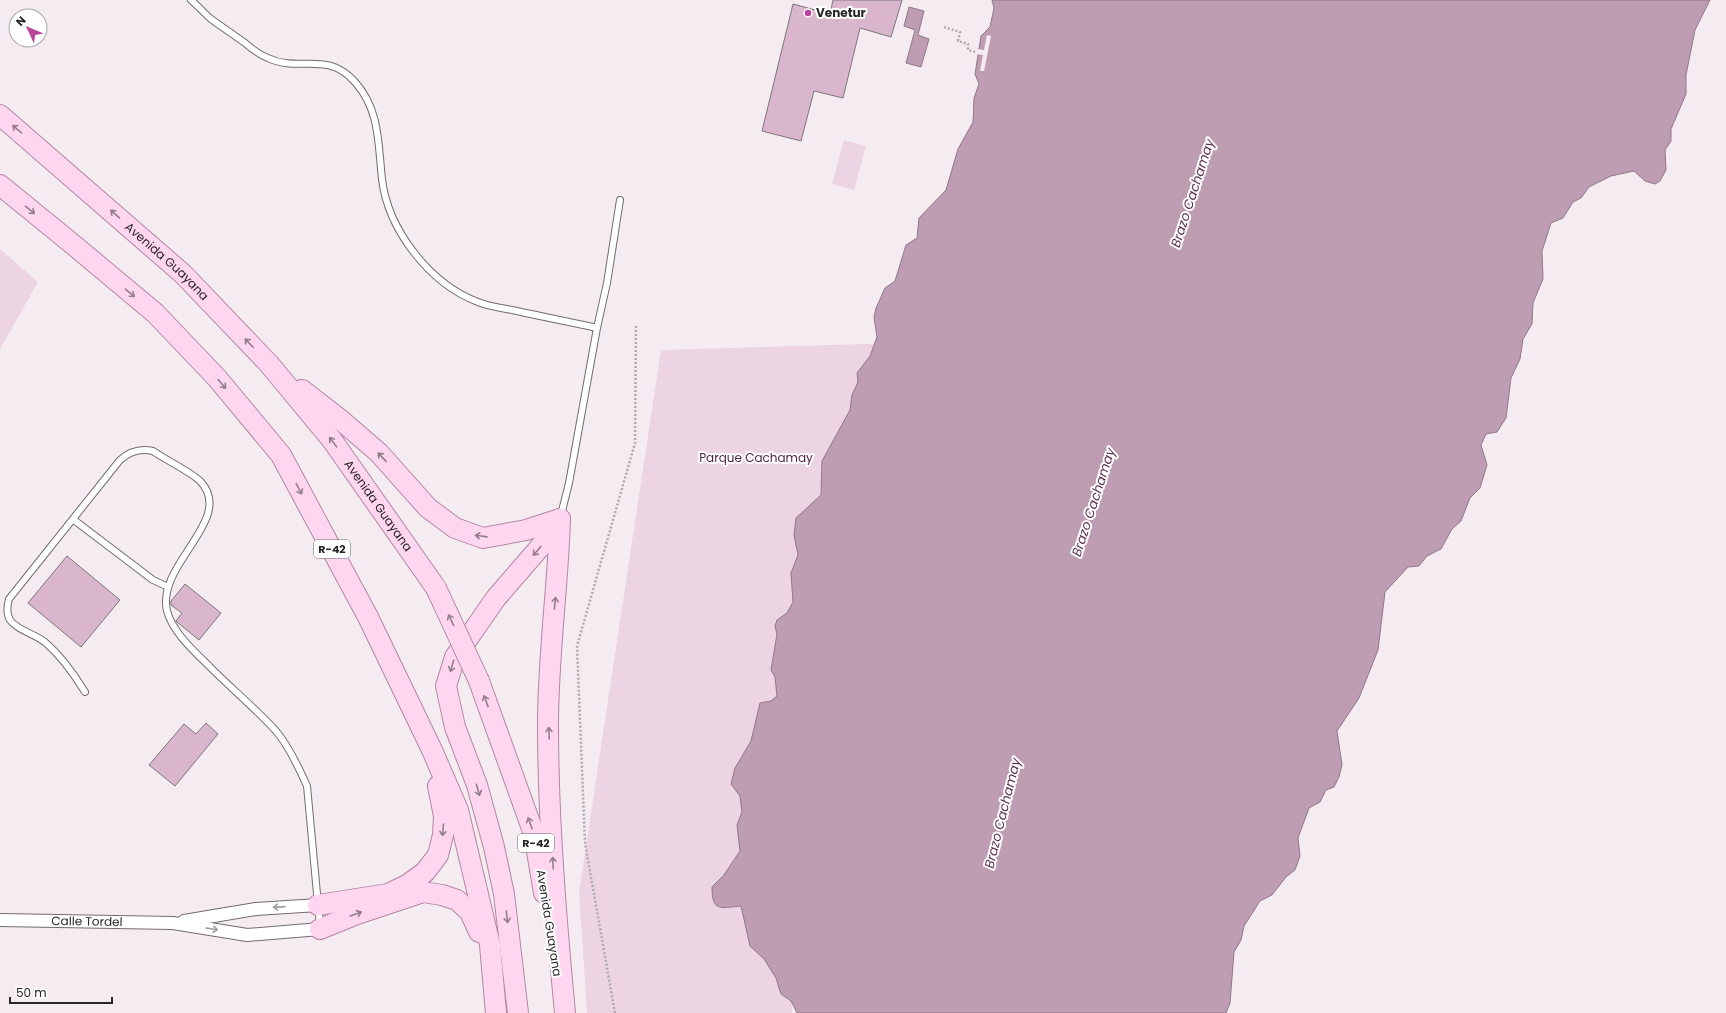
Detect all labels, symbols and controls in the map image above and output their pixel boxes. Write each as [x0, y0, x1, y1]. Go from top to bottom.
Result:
place label: Venetur [816, 4, 866, 21]
north arrow [8, 8, 48, 48]
marker: Venetur [803, 8, 813, 18]
text: N [12, 13, 29, 30]
one-way arrow [11, 124, 22, 133]
water label: Brazo Cachamay [1166, 136, 1219, 250]
one-way arrow [25, 205, 36, 214]
one-way arrow [110, 209, 120, 219]
street label: Avenida Guayana [121, 218, 213, 304]
one-way arrow [125, 288, 136, 297]
one-way arrow [244, 338, 254, 348]
one-way arrow [218, 379, 227, 390]
one-way arrow [329, 436, 338, 447]
water label: Brazo Cachamay [1067, 445, 1120, 559]
park label: Parque Cachamay [699, 449, 813, 466]
one-way arrow [377, 452, 387, 462]
street label: Avenida Guayana [341, 456, 417, 555]
one-way arrow [296, 482, 303, 494]
one-way arrow [475, 532, 488, 540]
road number: R-42 [314, 540, 350, 558]
one-way arrow [532, 545, 541, 556]
one-way arrow [551, 597, 558, 610]
one-way arrow [447, 614, 454, 626]
one-way arrow [448, 659, 455, 672]
one-way arrow [482, 695, 490, 707]
one-way arrow [545, 727, 552, 740]
water label: Brazo Cachamay [980, 755, 1026, 870]
one-way arrow [475, 783, 483, 796]
one-way arrow [526, 817, 534, 829]
one-way arrow [440, 823, 447, 836]
road number: R-42 [518, 834, 554, 852]
one-way arrow [549, 857, 557, 870]
street label: Avenida Guayana [533, 868, 566, 978]
one-way arrow [273, 904, 286, 911]
one-way arrow [350, 910, 362, 918]
one-way arrow [503, 910, 511, 923]
street label: Calle Tordel [51, 912, 123, 930]
one-way arrow [205, 925, 218, 933]
scale bar [10, 979, 112, 1005]
text: 50 m [16, 984, 47, 1001]

